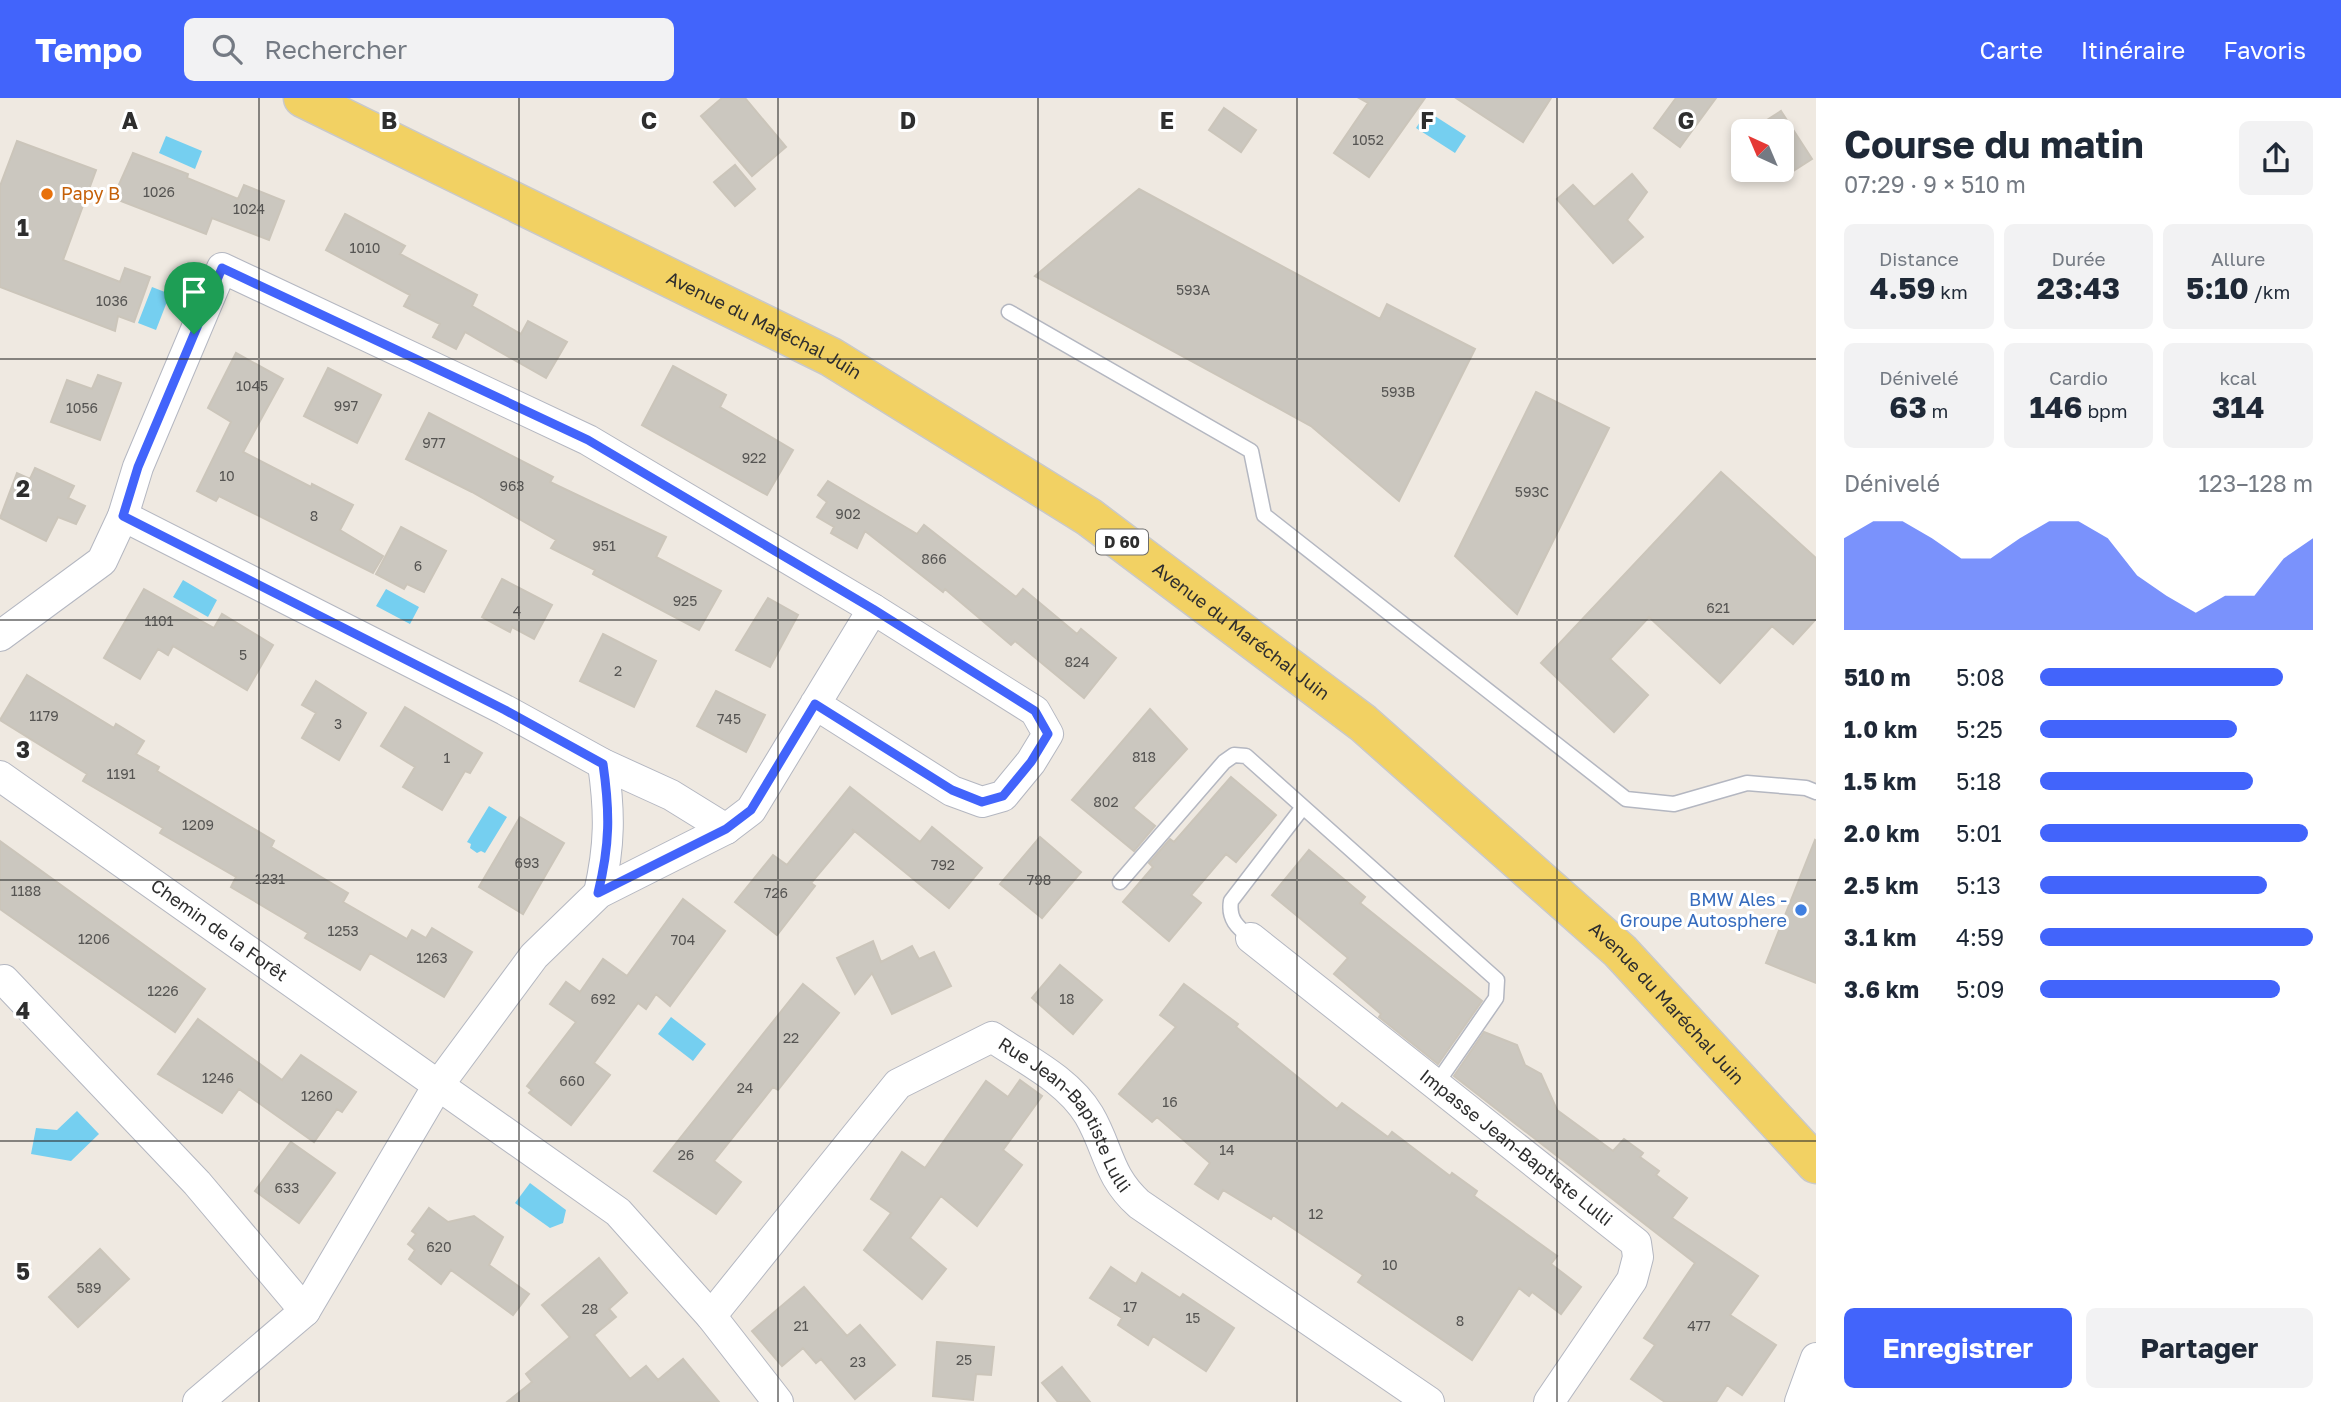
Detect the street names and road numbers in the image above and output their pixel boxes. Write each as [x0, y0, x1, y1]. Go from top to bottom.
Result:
street label: Avenue du Maréchal Juin [663, 266, 866, 383]
road number: D 60 [1096, 530, 1148, 555]
street label: Avenue du Maréchal Juin [1149, 557, 1335, 704]
street label: Chemin de la Forêt [147, 874, 292, 985]
street label: Avenue du Maréchal Juin [1585, 917, 1749, 1089]
street label: Rue Jean-Baptiste Lulli [995, 1032, 1136, 1197]
street label: Impasse Jean-Baptiste Lulli [1416, 1064, 1617, 1230]

